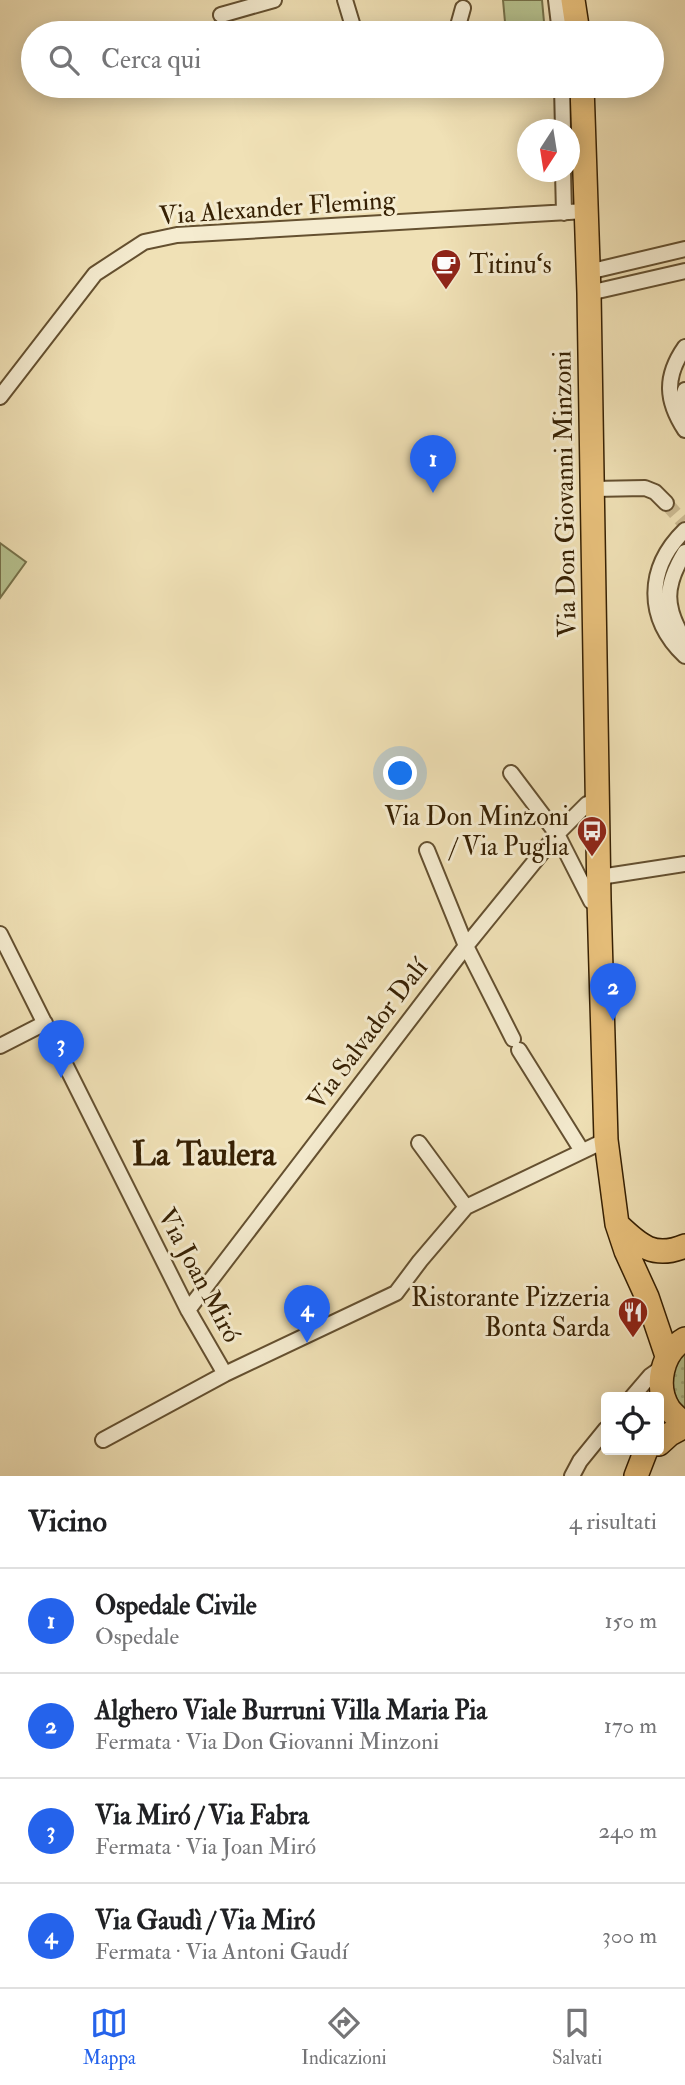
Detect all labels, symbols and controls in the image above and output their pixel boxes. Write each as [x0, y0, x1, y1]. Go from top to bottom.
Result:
search box [21, 21, 664, 98]
icon: search [45, 41, 83, 79]
text: Cerca qui [101, 44, 201, 76]
north arrow [517, 119, 580, 182]
street label: Via Alexander Fleming [158, 184, 397, 232]
cafe icon: Titinu‘s [429, 247, 463, 291]
place label: Titinu‘s [469, 249, 552, 281]
street label: Via Don Giovanni Minzoni [546, 350, 583, 638]
pin: 1 [410, 435, 456, 493]
your location [383, 756, 417, 790]
place label: Via Don Minzoni / Via Puglia [384, 801, 569, 863]
bus stop icon: Via Don Minzoni / Via Puglia [575, 814, 609, 858]
street label: Via Salvador Dalí [301, 951, 436, 1116]
pin: 2 [590, 963, 636, 1021]
pin: 3 [38, 1020, 84, 1078]
district label: La Taulera [132, 1134, 277, 1175]
street label: Via Joan Miró [150, 1203, 248, 1348]
place label: Ristorante Pizzeria Bonta Sarda [411, 1282, 610, 1344]
pin: 4 [284, 1285, 330, 1343]
restaurant icon: Ristorante Pizzeria Bonta Sarda [616, 1295, 650, 1339]
map controls [601, 1392, 664, 1455]
button: locate [601, 1392, 664, 1455]
text: Vicino [28, 1503, 107, 1540]
text: 4 risultati [569, 1507, 657, 1536]
text: Ospedale Civile [95, 1590, 257, 1622]
text: 1 [47, 1606, 55, 1635]
text: 150 m [604, 1606, 657, 1635]
text: Ospedale [95, 1622, 179, 1651]
text: Alghero Viale Burruni Villa Maria Pia [95, 1695, 487, 1727]
text: 2 [45, 1711, 57, 1740]
text: 170 m [604, 1711, 657, 1740]
text: Fermata · Via Don Giovanni Minzoni [95, 1727, 439, 1756]
text: Via Miró / Via Fabra [95, 1800, 309, 1832]
text: 3 [47, 1816, 55, 1845]
text: 240 m [598, 1816, 657, 1845]
text: Fermata · Via Joan Miró [95, 1832, 316, 1861]
text: Via Gaudì / Via Miró [95, 1905, 315, 1937]
text: 4 [45, 1921, 57, 1950]
text: 300 m [602, 1921, 657, 1950]
text: Fermata · Via Antoni Gaudí [95, 1937, 348, 1966]
tab: Mappa [83, 2004, 136, 2070]
tab: Indicazioni [301, 2004, 387, 2070]
tab: Salvati [552, 2004, 602, 2070]

